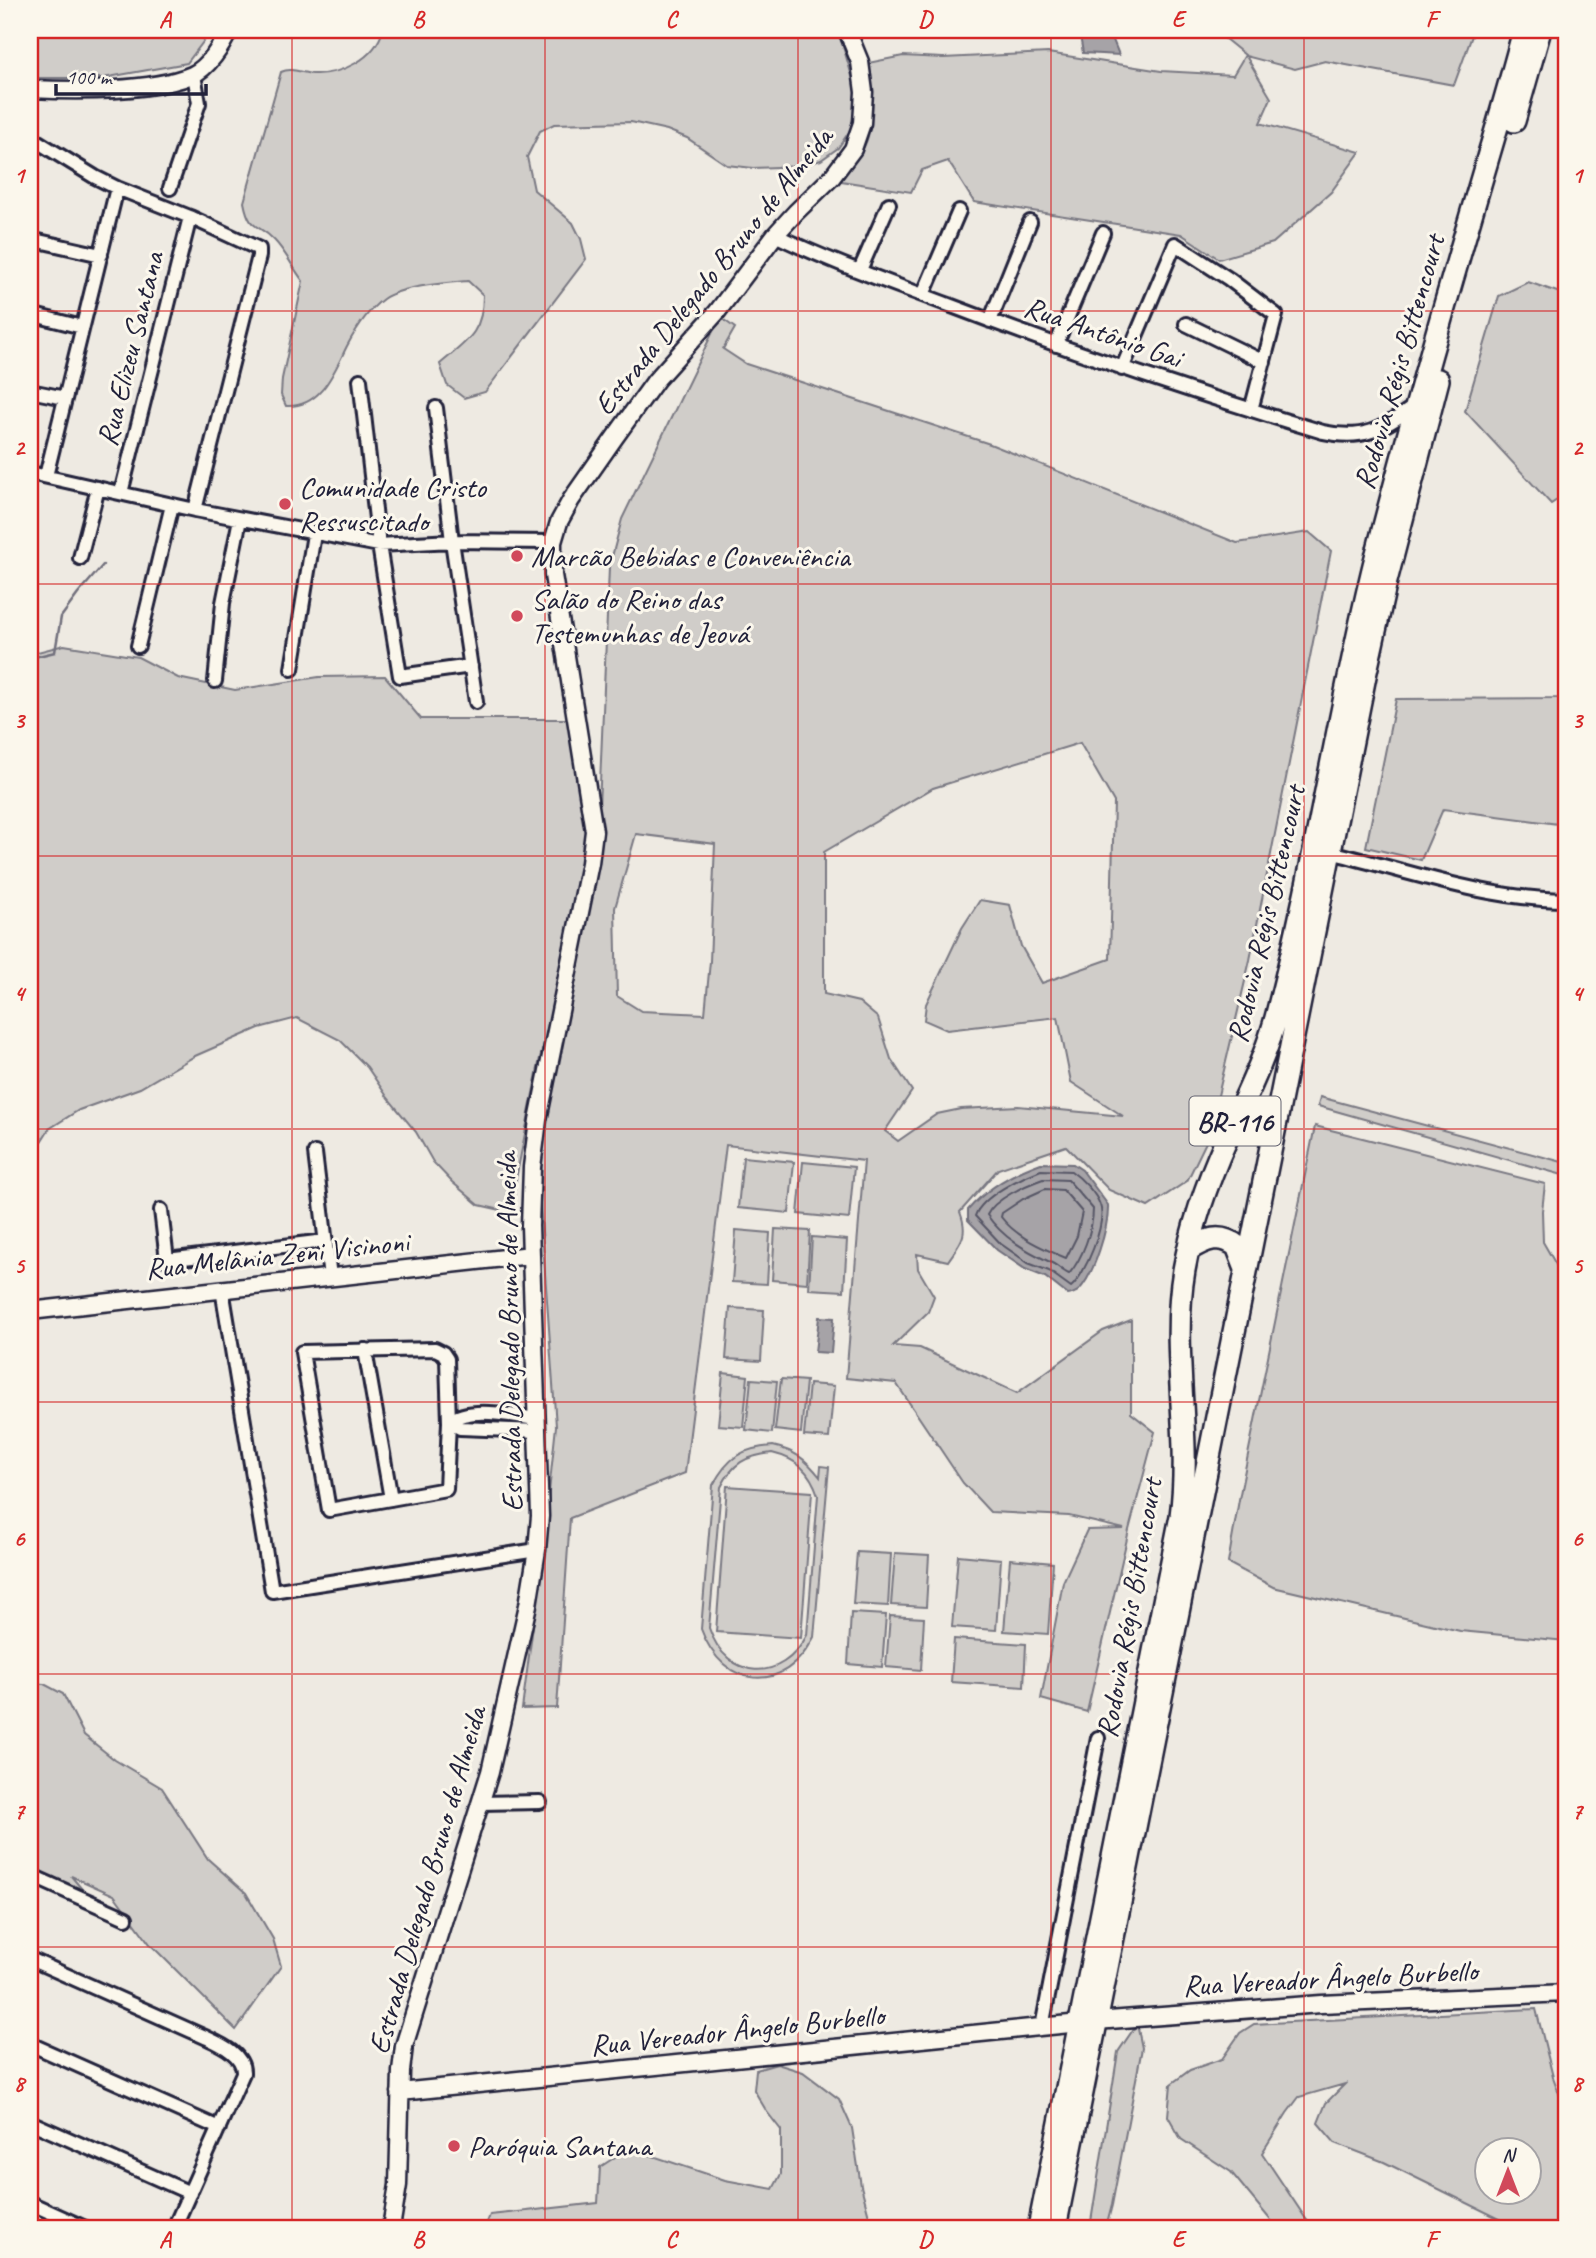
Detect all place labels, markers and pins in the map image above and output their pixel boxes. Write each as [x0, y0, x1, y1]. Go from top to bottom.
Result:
place label: Comunidade Cristo Ressuscitado [299, 468, 487, 540]
marker: Comunidade Cristo Ressuscitado [277, 496, 293, 512]
place label: Marcão Bebidas e Conveniência [531, 537, 852, 575]
marker: Marcão Bebidas e Conveniência [509, 548, 525, 564]
place label: Salão do Reino das Testemunhas de Jeová [531, 580, 752, 652]
marker: Salão do Reino das Testemunhas de Jeová [509, 608, 525, 624]
place label: Paróquia Santana [468, 2127, 654, 2165]
marker: Paróquia Santana [446, 2138, 462, 2154]

